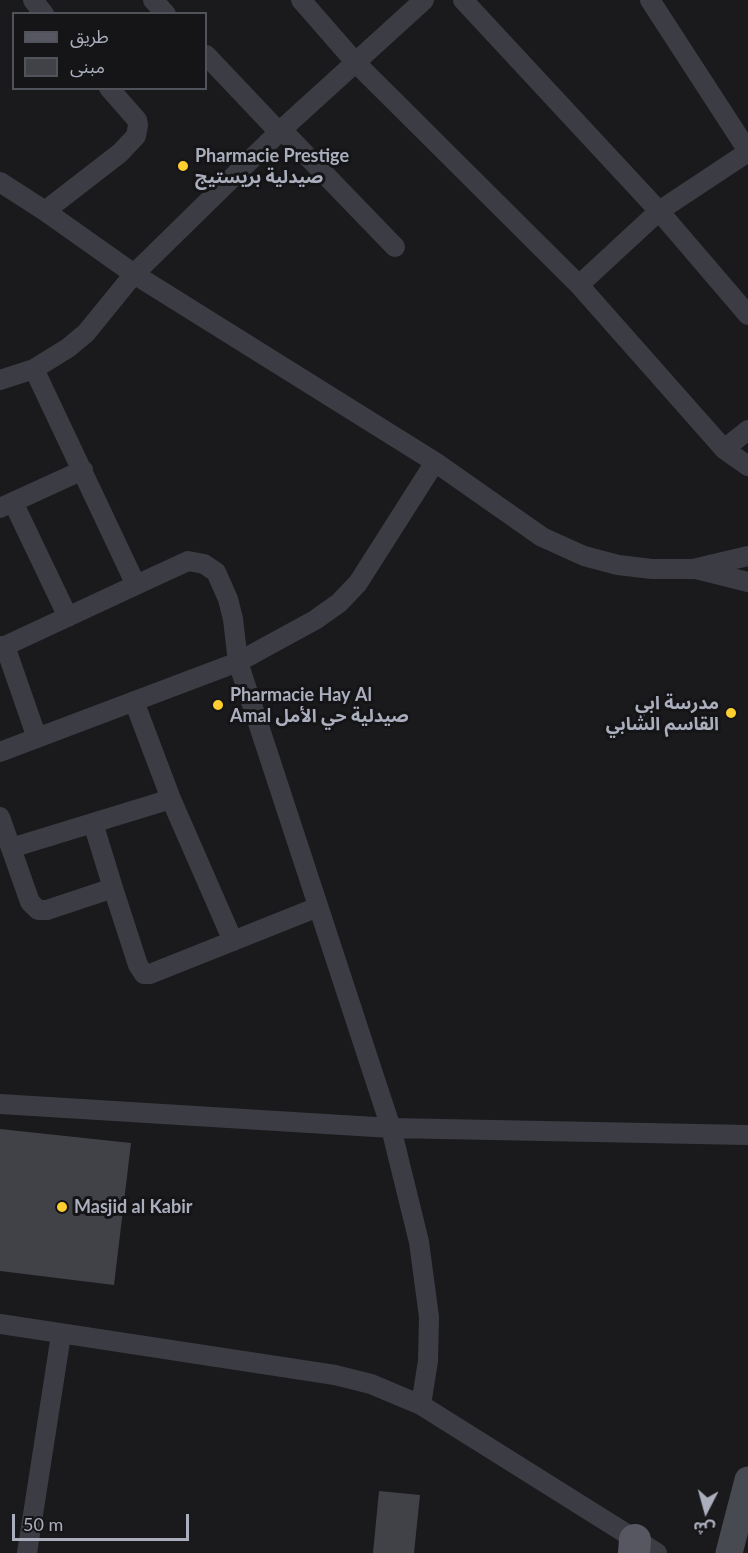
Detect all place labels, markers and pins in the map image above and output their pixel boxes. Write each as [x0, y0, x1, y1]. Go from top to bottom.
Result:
place label: Pharmacie Prestige صيدلية بريستيج [195, 145, 349, 188]
marker: Pharmacie Prestige صيدلية بريستيج [176, 159, 190, 173]
place label: Pharmacie Hay Al Amal صيدلية حي الأمل [230, 684, 409, 726]
place label: مدرسة ابي القاسم الشابي [606, 692, 719, 734]
marker: Pharmacie Hay Al Amal صيدلية حي الأمل [211, 698, 225, 712]
marker: مدرسة ابي القاسم الشابي [724, 706, 738, 720]
place label: Masjid al Kabir [74, 1196, 192, 1218]
marker: Masjid al Kabir [55, 1200, 69, 1214]

